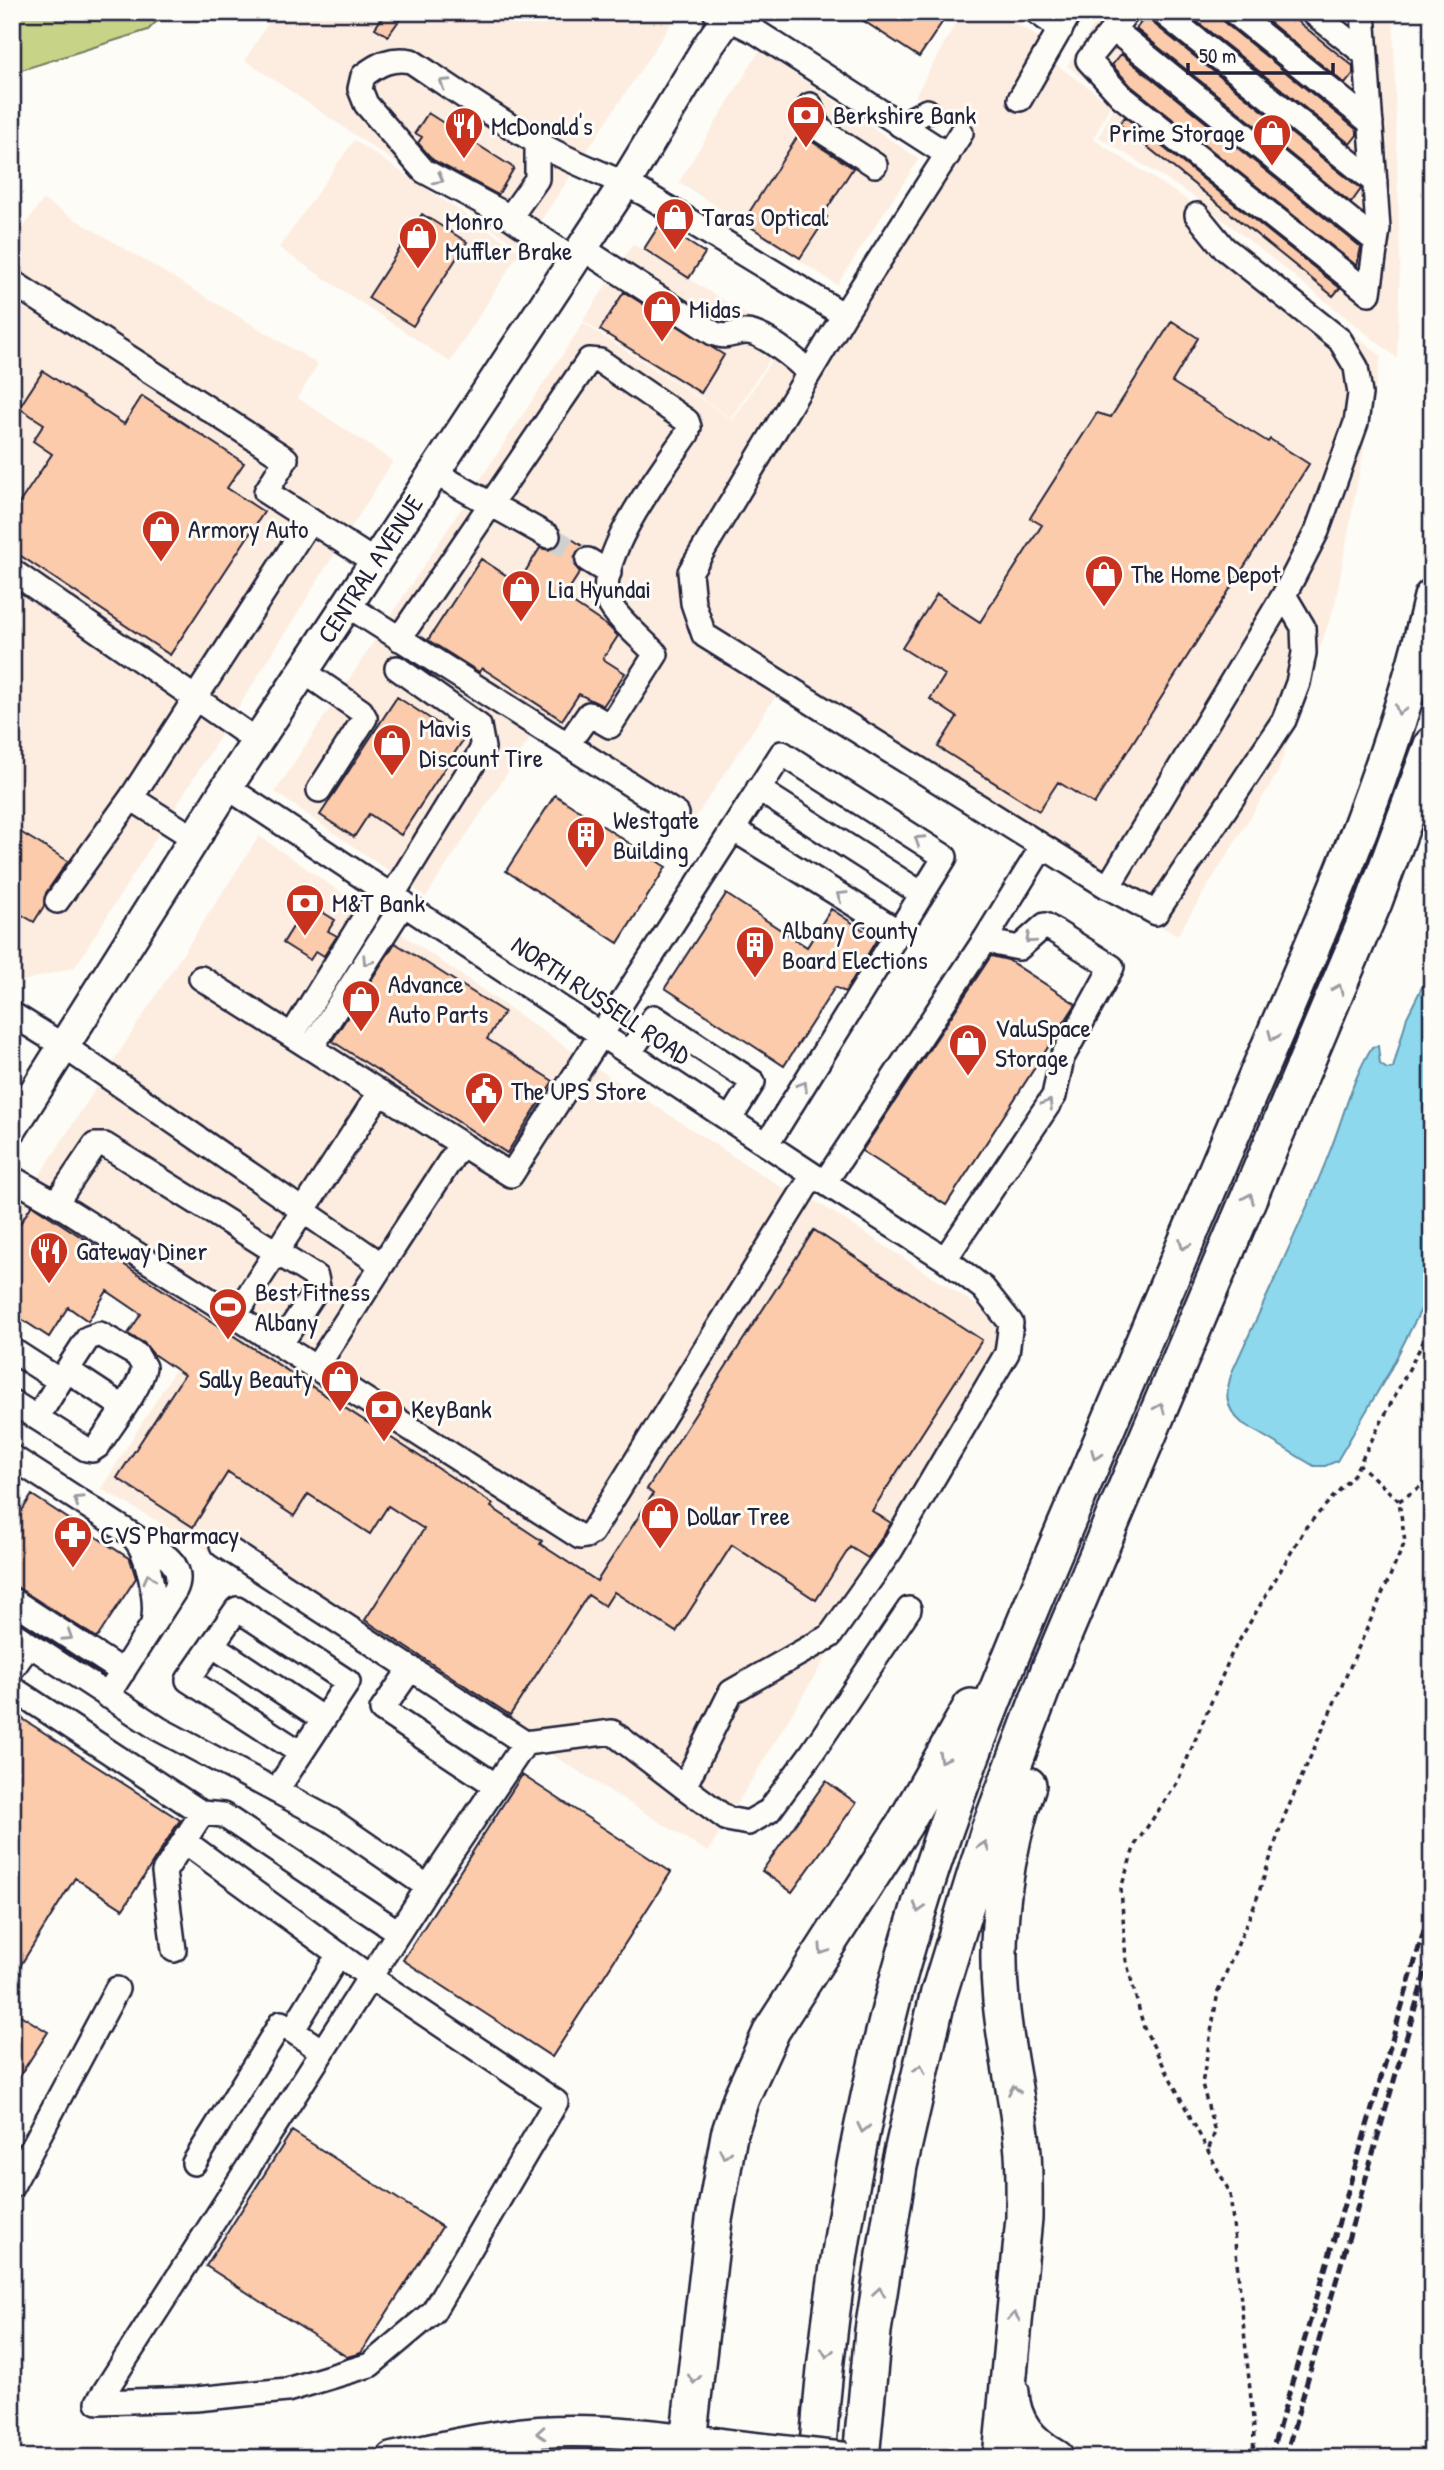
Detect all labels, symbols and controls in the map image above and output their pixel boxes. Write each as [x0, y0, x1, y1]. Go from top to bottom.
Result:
scale bar [1188, 32, 1334, 76]
text: 50 m [1199, 41, 1236, 70]
one-way arrow [438, 78, 451, 91]
bank icon: Berkshire Bank [785, 94, 827, 149]
place label: Berkshire Bank [833, 97, 977, 132]
restaurant icon: McDonald's [443, 105, 485, 160]
place label: McDonald's [491, 108, 593, 143]
shop icon: Prime Storage [1251, 112, 1293, 167]
place label: Prime Storage [1109, 115, 1245, 150]
one-way arrow [432, 171, 444, 184]
shop icon: Taras Optical [654, 196, 696, 251]
place label: Taras Optical [702, 199, 828, 234]
place label: Monro Muffler Brake [445, 203, 572, 268]
shop icon: Monro Muffler Brake [397, 215, 439, 270]
shop icon: Midas [641, 288, 683, 343]
place label: Midas [689, 291, 741, 326]
street label: CENTRAL AVENUE [309, 487, 431, 650]
shop icon: Armory Auto [140, 508, 182, 563]
place label: Armory Auto [188, 511, 308, 546]
shop icon: The Home Depot [1083, 553, 1125, 608]
place label: The Home Depot [1131, 556, 1281, 591]
shop icon: Lia Hyundai [500, 568, 542, 623]
place label: Lia Hyundai [548, 571, 651, 606]
one-way arrow [1394, 704, 1409, 716]
place label: Mavis Discount Tire [419, 710, 543, 775]
shop icon: Mavis Discount Tire [371, 722, 413, 777]
place label: Westgate Building [613, 802, 699, 867]
building icon: Westgate Building [565, 814, 607, 869]
one-way arrow [914, 836, 927, 848]
bank icon: M&T Bank [284, 882, 326, 937]
place label: M&T Bank [332, 885, 426, 920]
one-way arrow [835, 892, 848, 905]
place label: Albany County Board Elections [782, 912, 928, 977]
building icon: Albany County Board Elections [734, 924, 776, 979]
street label: NORTH RUSSELL ROAD [505, 927, 698, 1073]
one-way arrow [1025, 931, 1038, 943]
one-way arrow [363, 953, 376, 966]
place label: Advance Auto Parts [388, 966, 488, 1031]
shop icon: Advance Auto Parts [340, 978, 382, 1033]
one-way arrow [1329, 984, 1343, 996]
place label: ValuSpace Storage [995, 1010, 1091, 1075]
shop icon: ValuSpace Storage [947, 1022, 989, 1077]
one-way arrow [1268, 1029, 1282, 1041]
public building icon: The UPS Store [463, 1070, 505, 1125]
place label: The UPS Store [511, 1073, 647, 1108]
one-way arrow [794, 1080, 807, 1093]
one-way arrow [1040, 1099, 1053, 1112]
one-way arrow [1240, 1193, 1254, 1205]
restaurant icon: Gateway Diner [28, 1230, 70, 1285]
place label: Gateway Diner [76, 1233, 207, 1268]
one-way arrow [1179, 1239, 1193, 1251]
place label: Best Fitness Albany [255, 1274, 370, 1339]
sports icon: Best Fitness Albany [207, 1286, 249, 1341]
shop icon: Sally Beauty [319, 1358, 361, 1413]
place label: Sally Beauty [199, 1361, 313, 1396]
bank icon: KeyBank [363, 1388, 405, 1443]
place label: KeyBank [411, 1391, 492, 1426]
one-way arrow [1151, 1402, 1165, 1414]
one-way arrow [1090, 1448, 1104, 1460]
shop icon: Dollar Tree [639, 1495, 681, 1550]
one-way arrow [73, 1496, 86, 1509]
place label: Dollar Tree [687, 1498, 790, 1533]
pharmacy icon: CVS Pharmacy [52, 1514, 94, 1569]
place label: CVS Pharmacy [100, 1517, 239, 1552]
one-way arrow [143, 1572, 158, 1584]
one-way arrow [60, 1627, 73, 1640]
one-way arrow [938, 1750, 951, 1763]
one-way arrow [976, 1841, 990, 1853]
one-way arrow [913, 1902, 928, 1914]
one-way arrow [818, 1943, 831, 1956]
one-way arrow [912, 2063, 926, 2075]
one-way arrow [1007, 2084, 1022, 2096]
one-way arrow [856, 2122, 871, 2134]
one-way arrow [719, 2148, 734, 2160]
one-way arrow [871, 2287, 886, 2298]
one-way arrow [1007, 2311, 1022, 2322]
one-way arrow [819, 2347, 834, 2358]
one-way arrow [687, 2374, 702, 2385]
one-way arrow [535, 2425, 546, 2440]

